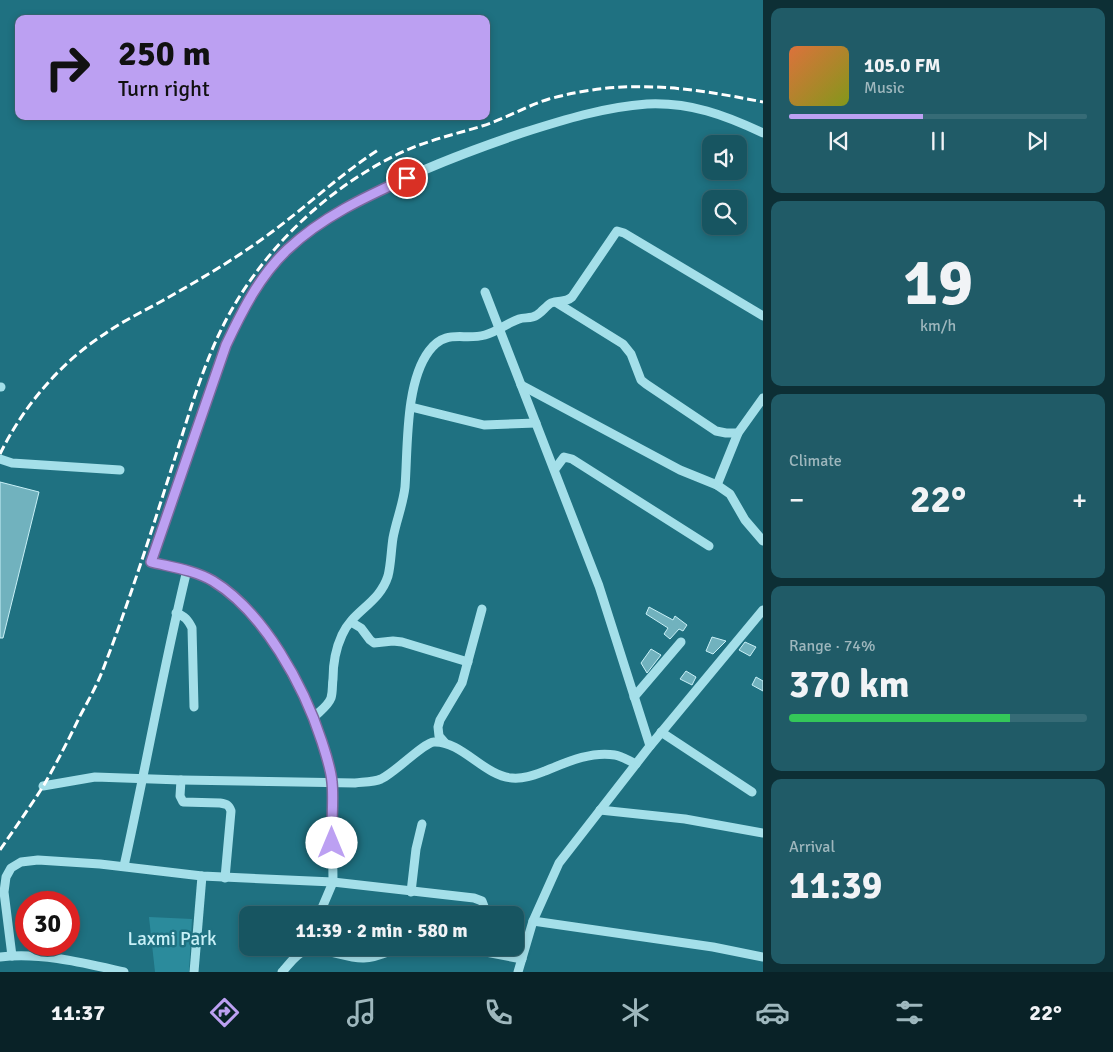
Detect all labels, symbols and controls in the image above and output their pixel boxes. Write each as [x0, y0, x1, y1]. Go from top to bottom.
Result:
text: 250 m [118, 32, 211, 75]
icon: right [35, 35, 100, 100]
text: 105.0 FM [864, 54, 941, 78]
text: Turn right [118, 75, 210, 102]
text: Music [864, 78, 905, 98]
icon: previous [825, 127, 853, 155]
icon: pause [924, 127, 952, 155]
icon: next [1023, 127, 1051, 155]
map controls [702, 135, 747, 235]
button: sound [702, 135, 747, 180]
pin [386, 157, 428, 199]
icon: arrive [393, 164, 421, 192]
button: search [702, 190, 747, 235]
text: 19 [903, 243, 973, 323]
text: km/h [920, 316, 956, 336]
text: Climate [789, 451, 842, 471]
text: 22° [910, 476, 966, 523]
text: − [789, 483, 804, 517]
text: + [1072, 483, 1087, 517]
text: Range · 74% [789, 636, 875, 656]
text: 370 km [789, 661, 910, 708]
position arrow [305, 816, 357, 868]
text: Arrival [789, 837, 835, 857]
text: 11:39 [789, 862, 882, 909]
speed limit sign: 30 [15, 891, 80, 956]
text: 11:39 · 2 min · 580 m [295, 919, 468, 943]
park label: Laxmi Park [127, 927, 217, 951]
icon: directions [207, 995, 242, 1030]
icon: music [344, 995, 379, 1030]
icon: phone [481, 995, 516, 1030]
icon: climate [618, 995, 653, 1030]
icon: car [755, 995, 790, 1030]
icon: filters [892, 995, 927, 1030]
text: 11:37 [51, 999, 105, 1026]
text: 22° [1029, 999, 1062, 1026]

